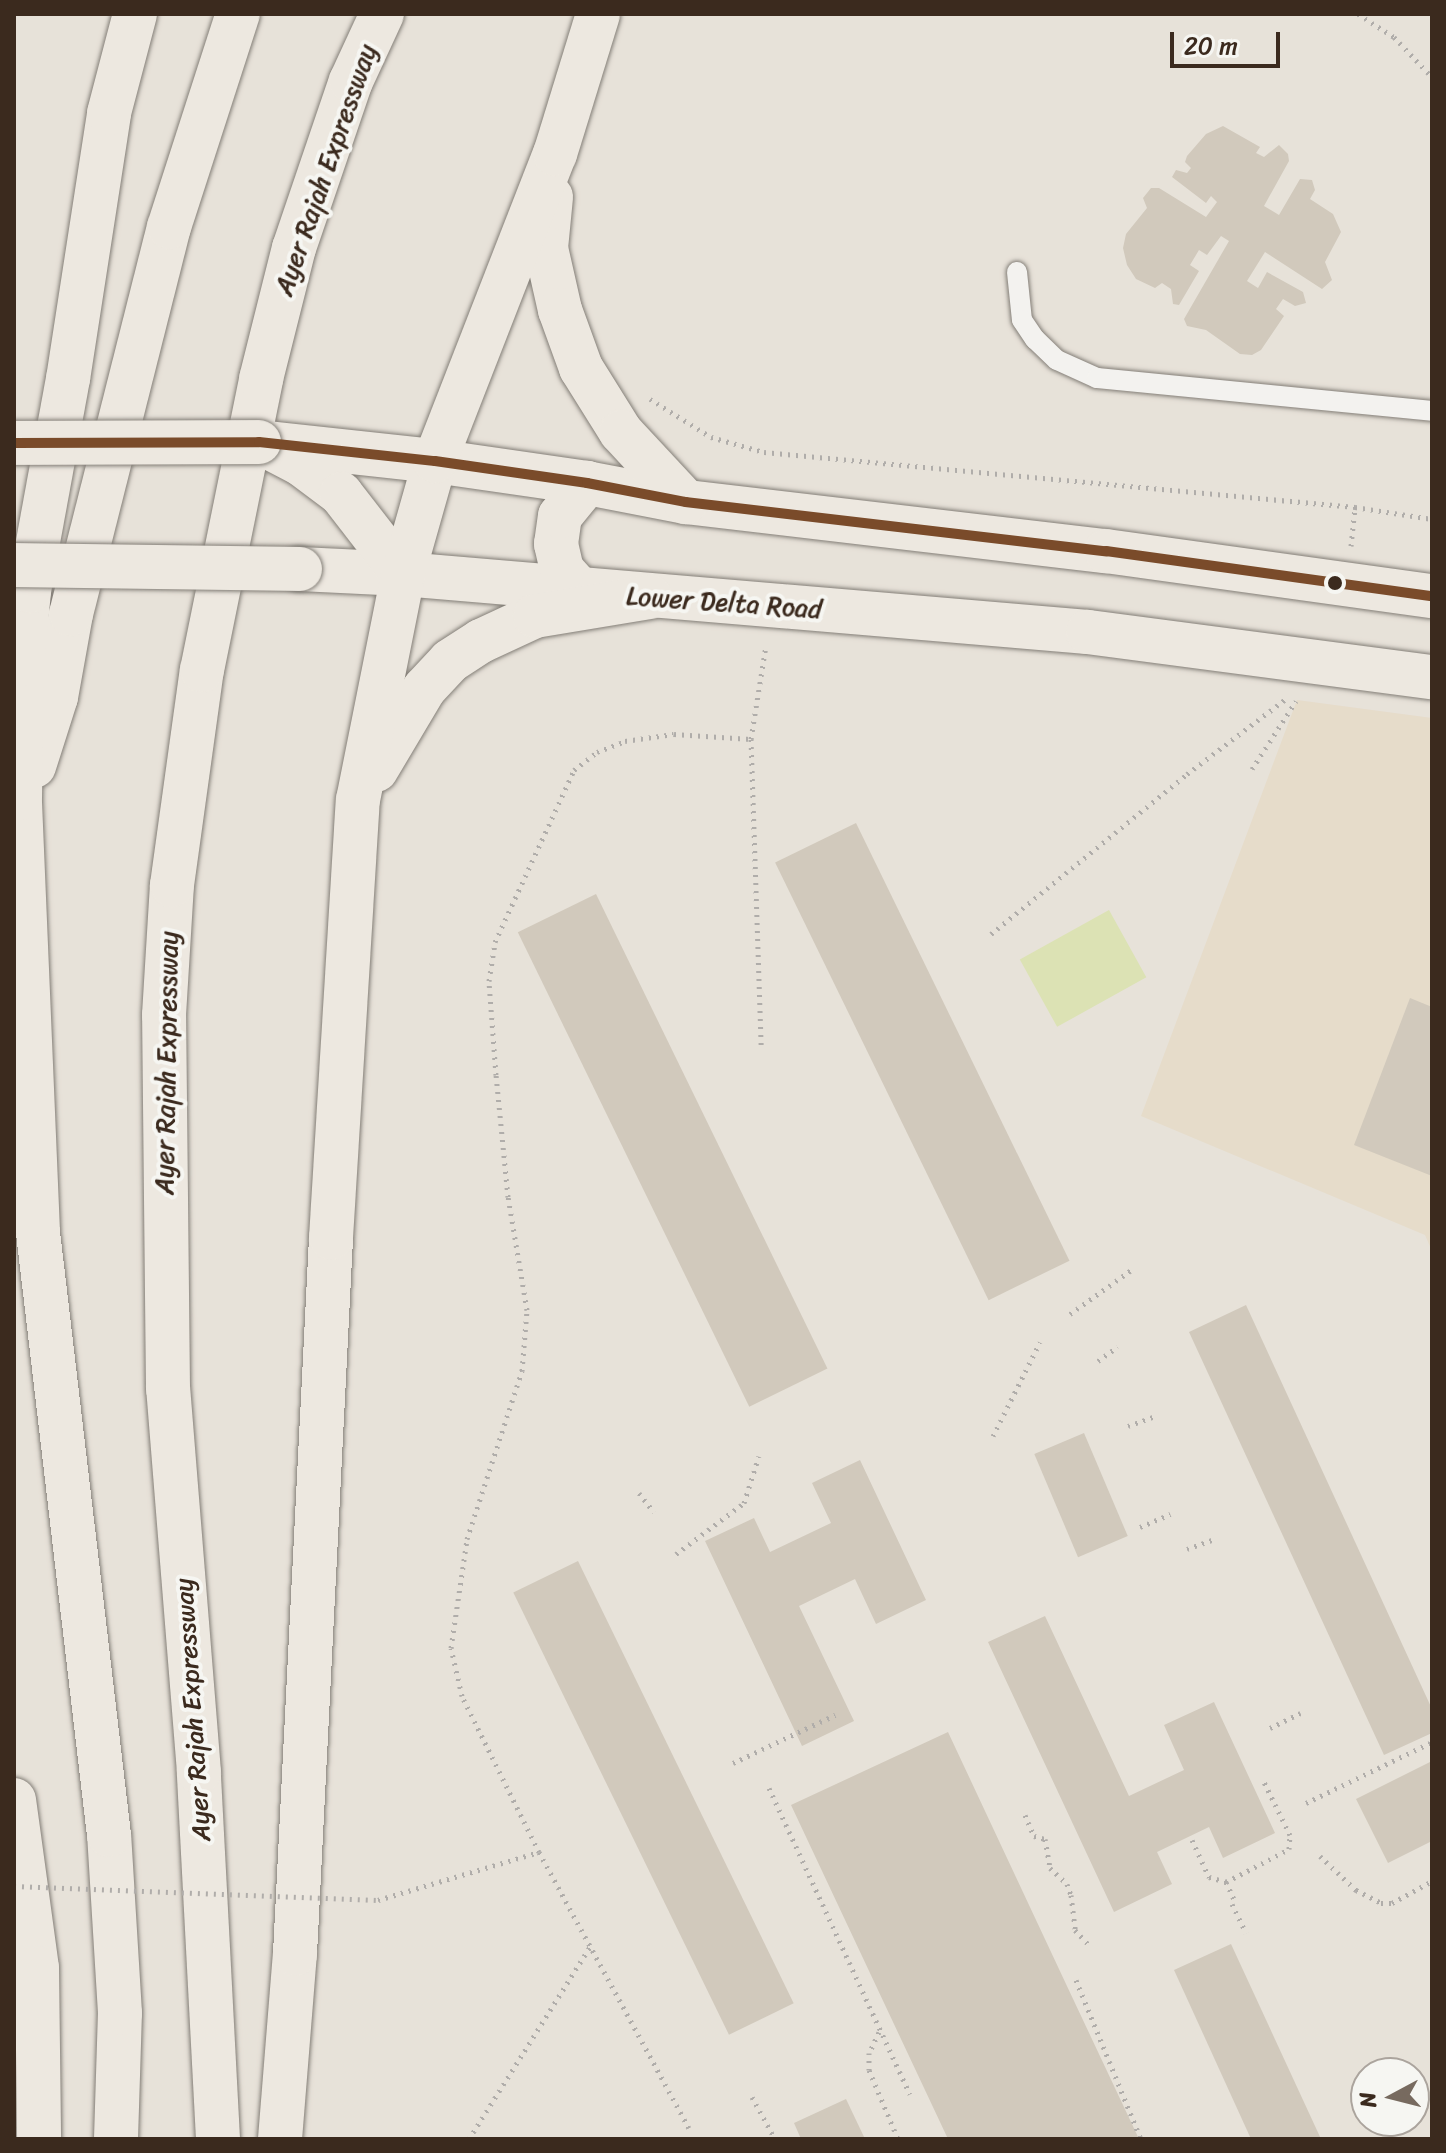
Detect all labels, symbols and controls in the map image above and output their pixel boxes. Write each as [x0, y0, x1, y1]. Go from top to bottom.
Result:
scale bar [1174, 16, 1284, 66]
text: 20 m [1184, 25, 1238, 67]
street label: Ayer Rajah Expressway [268, 39, 384, 301]
unlabelled marker [1327, 575, 1343, 591]
street label: Lower Delta Road [625, 581, 823, 625]
street label: Ayer Rajah Expressway [149, 930, 185, 1196]
street label: Ayer Rajah Expressway [168, 1576, 218, 1844]
north arrow [1350, 2057, 1430, 2137]
text: N [1347, 2090, 1388, 2110]

